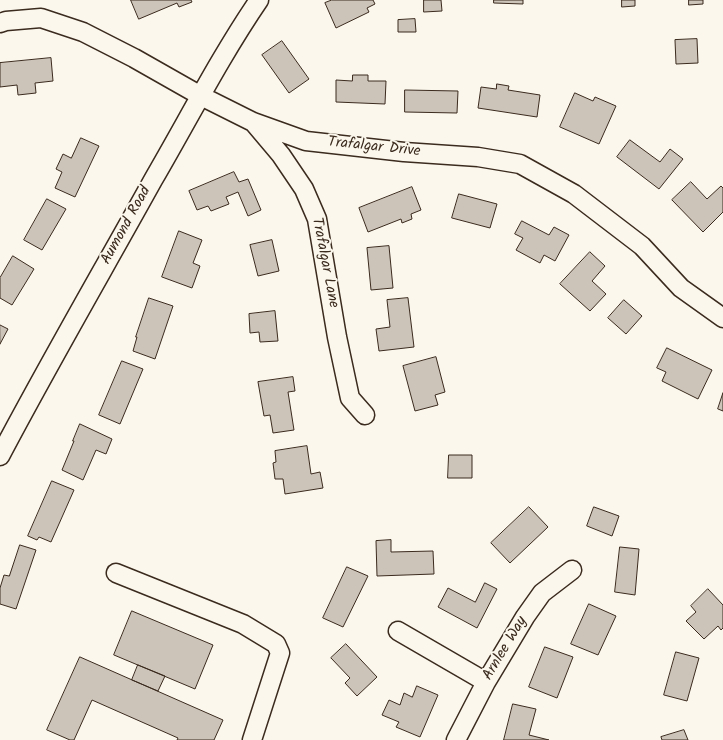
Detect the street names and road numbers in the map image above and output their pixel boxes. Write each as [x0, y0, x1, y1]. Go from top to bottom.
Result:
street label: Trafalgar Drive [327, 134, 421, 162]
street label: Aumond Road [98, 184, 156, 268]
street label: Trafalgar Lane [306, 216, 342, 310]
street label: Arnlee Way [480, 614, 532, 684]

